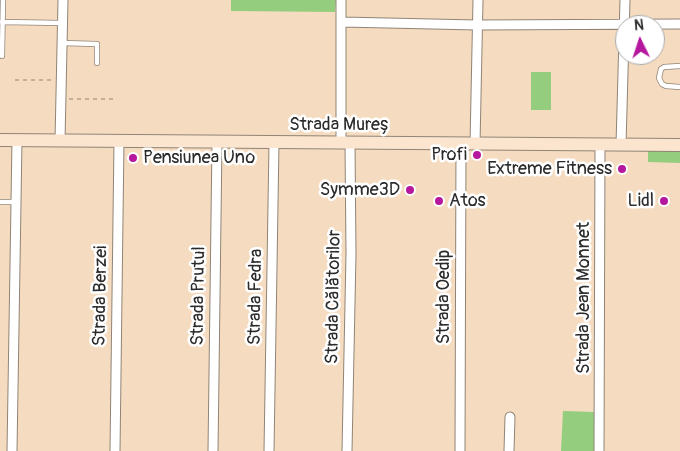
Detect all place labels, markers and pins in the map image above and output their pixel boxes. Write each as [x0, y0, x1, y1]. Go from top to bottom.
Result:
place label: Profi [431, 144, 467, 166]
place label: Pensiunea Uno [143, 147, 255, 169]
marker: Profi [471, 149, 483, 161]
marker: Pensiunea Uno [127, 152, 139, 164]
place label: Extreme Fitness [487, 158, 612, 180]
marker: Extreme Fitness [616, 163, 628, 175]
place label: Symme3D [320, 179, 400, 201]
marker: Symme3D [404, 184, 416, 196]
place label: Atos [449, 190, 486, 212]
place label: Lidl [628, 190, 654, 212]
marker: Atos [433, 195, 445, 207]
marker: Lidl [658, 195, 670, 207]

